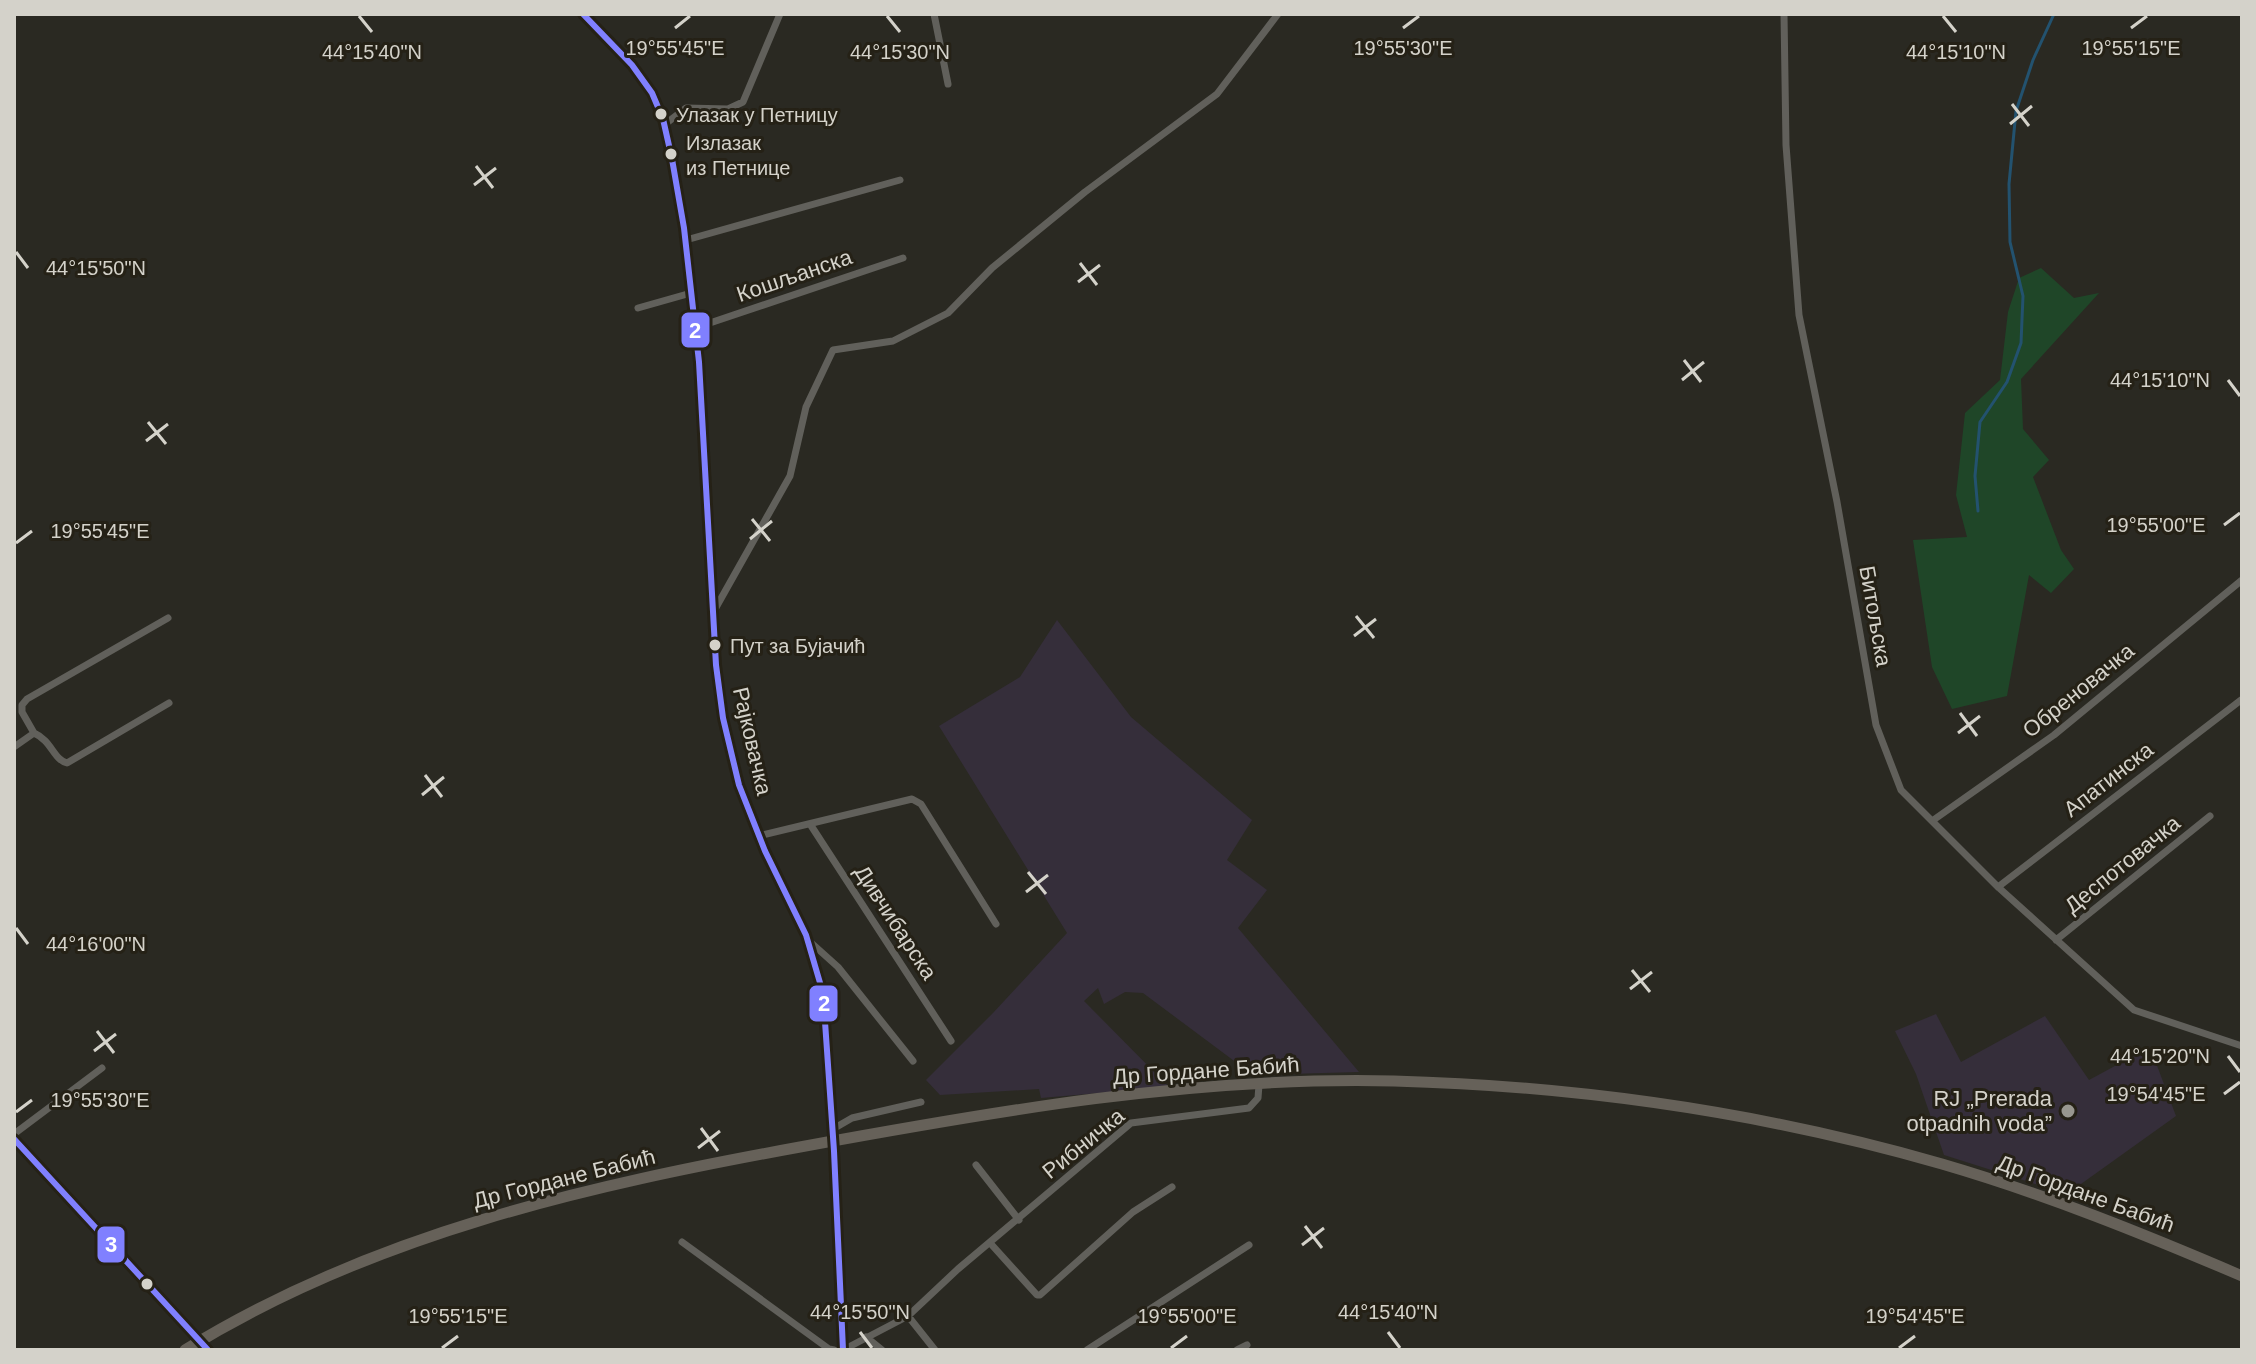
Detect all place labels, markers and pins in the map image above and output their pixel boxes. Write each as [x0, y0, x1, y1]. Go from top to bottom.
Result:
place label: Улазак у Петницу [676, 104, 838, 126]
marker: Улазак у Петницу [653, 106, 669, 122]
place label: Излазак из Петнице [686, 132, 790, 179]
marker: Излазак из Петнице [663, 146, 679, 162]
place label: Пут за Бујачић [730, 635, 865, 657]
marker: Пут за Бујачић [707, 637, 723, 653]
place label: RJ „Prerada otpadnih voda” [1906, 1086, 2053, 1136]
marker: RJ „Prerada otpadnih voda” [2059, 1102, 2077, 1120]
unlabelled marker [139, 1276, 155, 1292]

